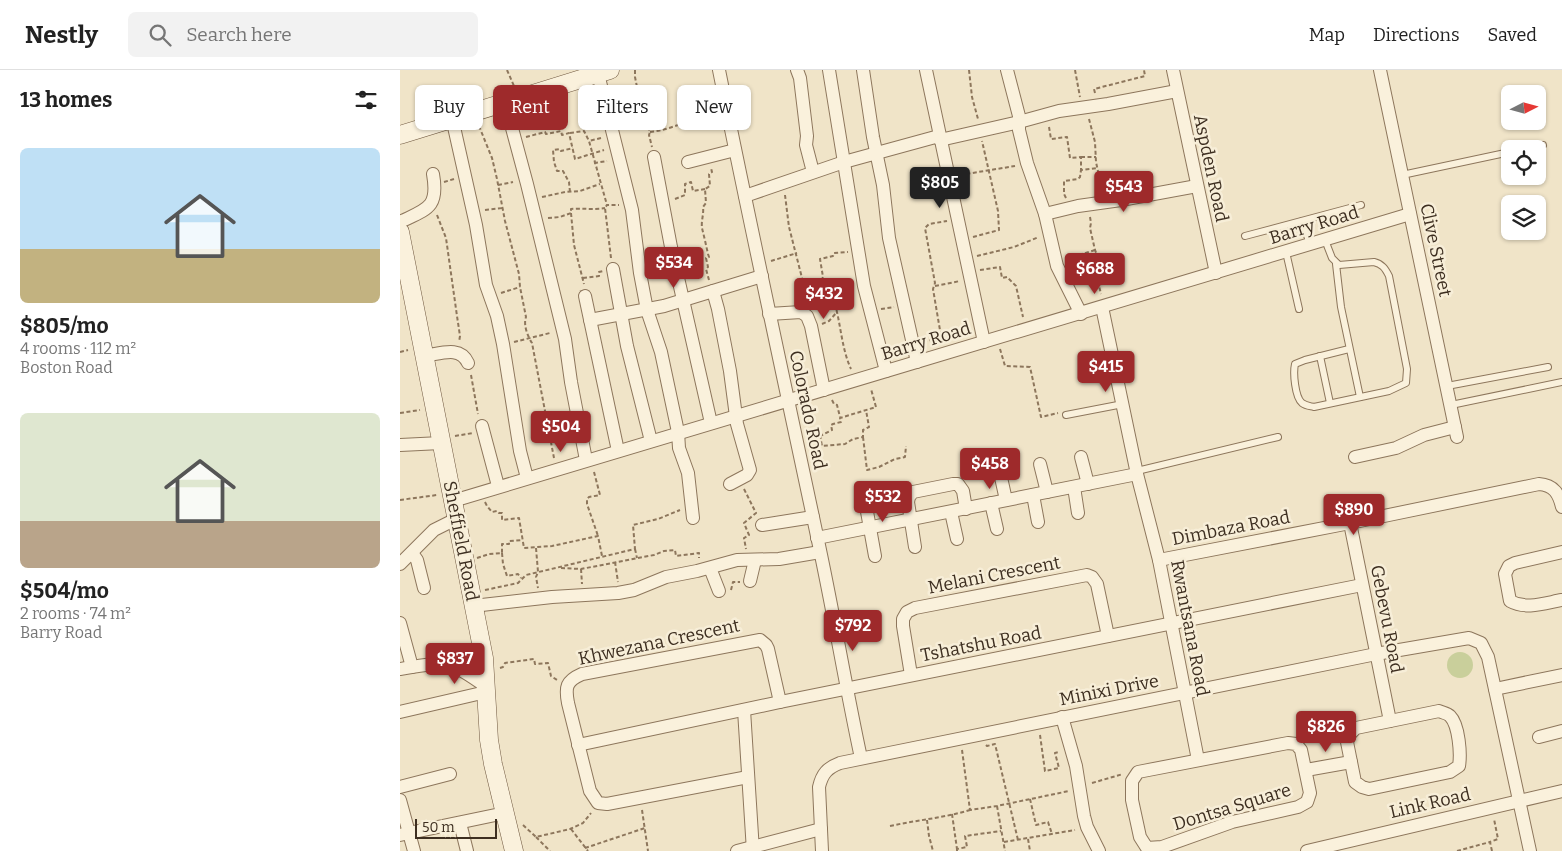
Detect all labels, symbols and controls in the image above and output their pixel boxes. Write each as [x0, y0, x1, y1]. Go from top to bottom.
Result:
search box [128, 12, 478, 57]
text: Nestly [25, 21, 98, 49]
icon: search [146, 21, 174, 49]
text: Search here [186, 23, 292, 46]
text: Map [1309, 24, 1345, 46]
text: Directions [1373, 24, 1460, 46]
text: Saved [1488, 24, 1537, 46]
chip: Buy [415, 85, 483, 130]
chip: Rent [493, 85, 568, 130]
chip: Filters [578, 85, 667, 130]
chip: New [677, 85, 751, 130]
north arrow [1501, 85, 1546, 130]
map controls [1501, 85, 1546, 240]
icon: filters [352, 86, 380, 114]
text: 13 homes [20, 87, 112, 113]
street label: Aspden Road [1189, 112, 1233, 224]
button: locate [1501, 140, 1546, 185]
pin: $805 [910, 166, 970, 209]
pin: $543 [1094, 170, 1154, 213]
text: $805 [921, 173, 959, 192]
text: $543 [1105, 177, 1143, 196]
icon: home [155, 181, 245, 271]
button: layers [1501, 195, 1546, 240]
street label: Barry Road [1267, 201, 1362, 249]
street label: Clive Street [1415, 201, 1457, 299]
pin: $534 [644, 246, 704, 289]
pin: $688 [1065, 252, 1125, 295]
text: $534 [656, 253, 693, 272]
text: $688 [1076, 259, 1114, 278]
pin: $432 [794, 278, 854, 320]
text: $432 [805, 284, 843, 303]
text: $805/mo [20, 313, 109, 339]
street label: Barry Road [879, 317, 974, 365]
text: 4 rooms · 112 m² [20, 339, 136, 358]
street label: Colorado Road [785, 348, 831, 472]
pin: $415 [1076, 350, 1136, 393]
text: $415 [1088, 357, 1124, 376]
text: Boston Road [20, 358, 113, 377]
pin: $504 [531, 410, 591, 453]
text: $504 [542, 417, 580, 436]
icon: home [155, 446, 245, 536]
pin: $458 [960, 448, 1020, 490]
text: $458 [971, 454, 1009, 473]
street label: Sheffield Road [439, 479, 483, 603]
pin: $532 [853, 480, 913, 523]
text: $532 [865, 487, 901, 506]
pin: $890 [1324, 494, 1384, 536]
text: $890 [1335, 500, 1373, 519]
street label: Dimbaza Road [1170, 506, 1292, 550]
street label: Melani Crescent [926, 551, 1063, 599]
street label: Rwantsana Road [1166, 558, 1214, 698]
street label: Gebevu Road [1366, 563, 1408, 675]
text: $504/mo [20, 578, 109, 604]
text: 2 rooms · 74 m² [20, 604, 131, 623]
pin: $792 [823, 610, 883, 652]
street label: Khwezana Crescent [576, 614, 742, 670]
text: $792 [835, 616, 871, 635]
street label: Tshatshu Road [919, 621, 1044, 666]
text: Barry Road [20, 623, 102, 642]
pin: $837 [425, 642, 485, 685]
text: $837 [437, 649, 473, 668]
street label: Minixi Drive [1057, 670, 1161, 710]
pin: $826 [1296, 710, 1356, 753]
text: $826 [1307, 717, 1345, 736]
street label: Dontsa Square [1170, 779, 1294, 835]
street label: Link Road [1387, 783, 1473, 823]
scale bar [415, 816, 498, 839]
text: 50 m [422, 819, 455, 836]

